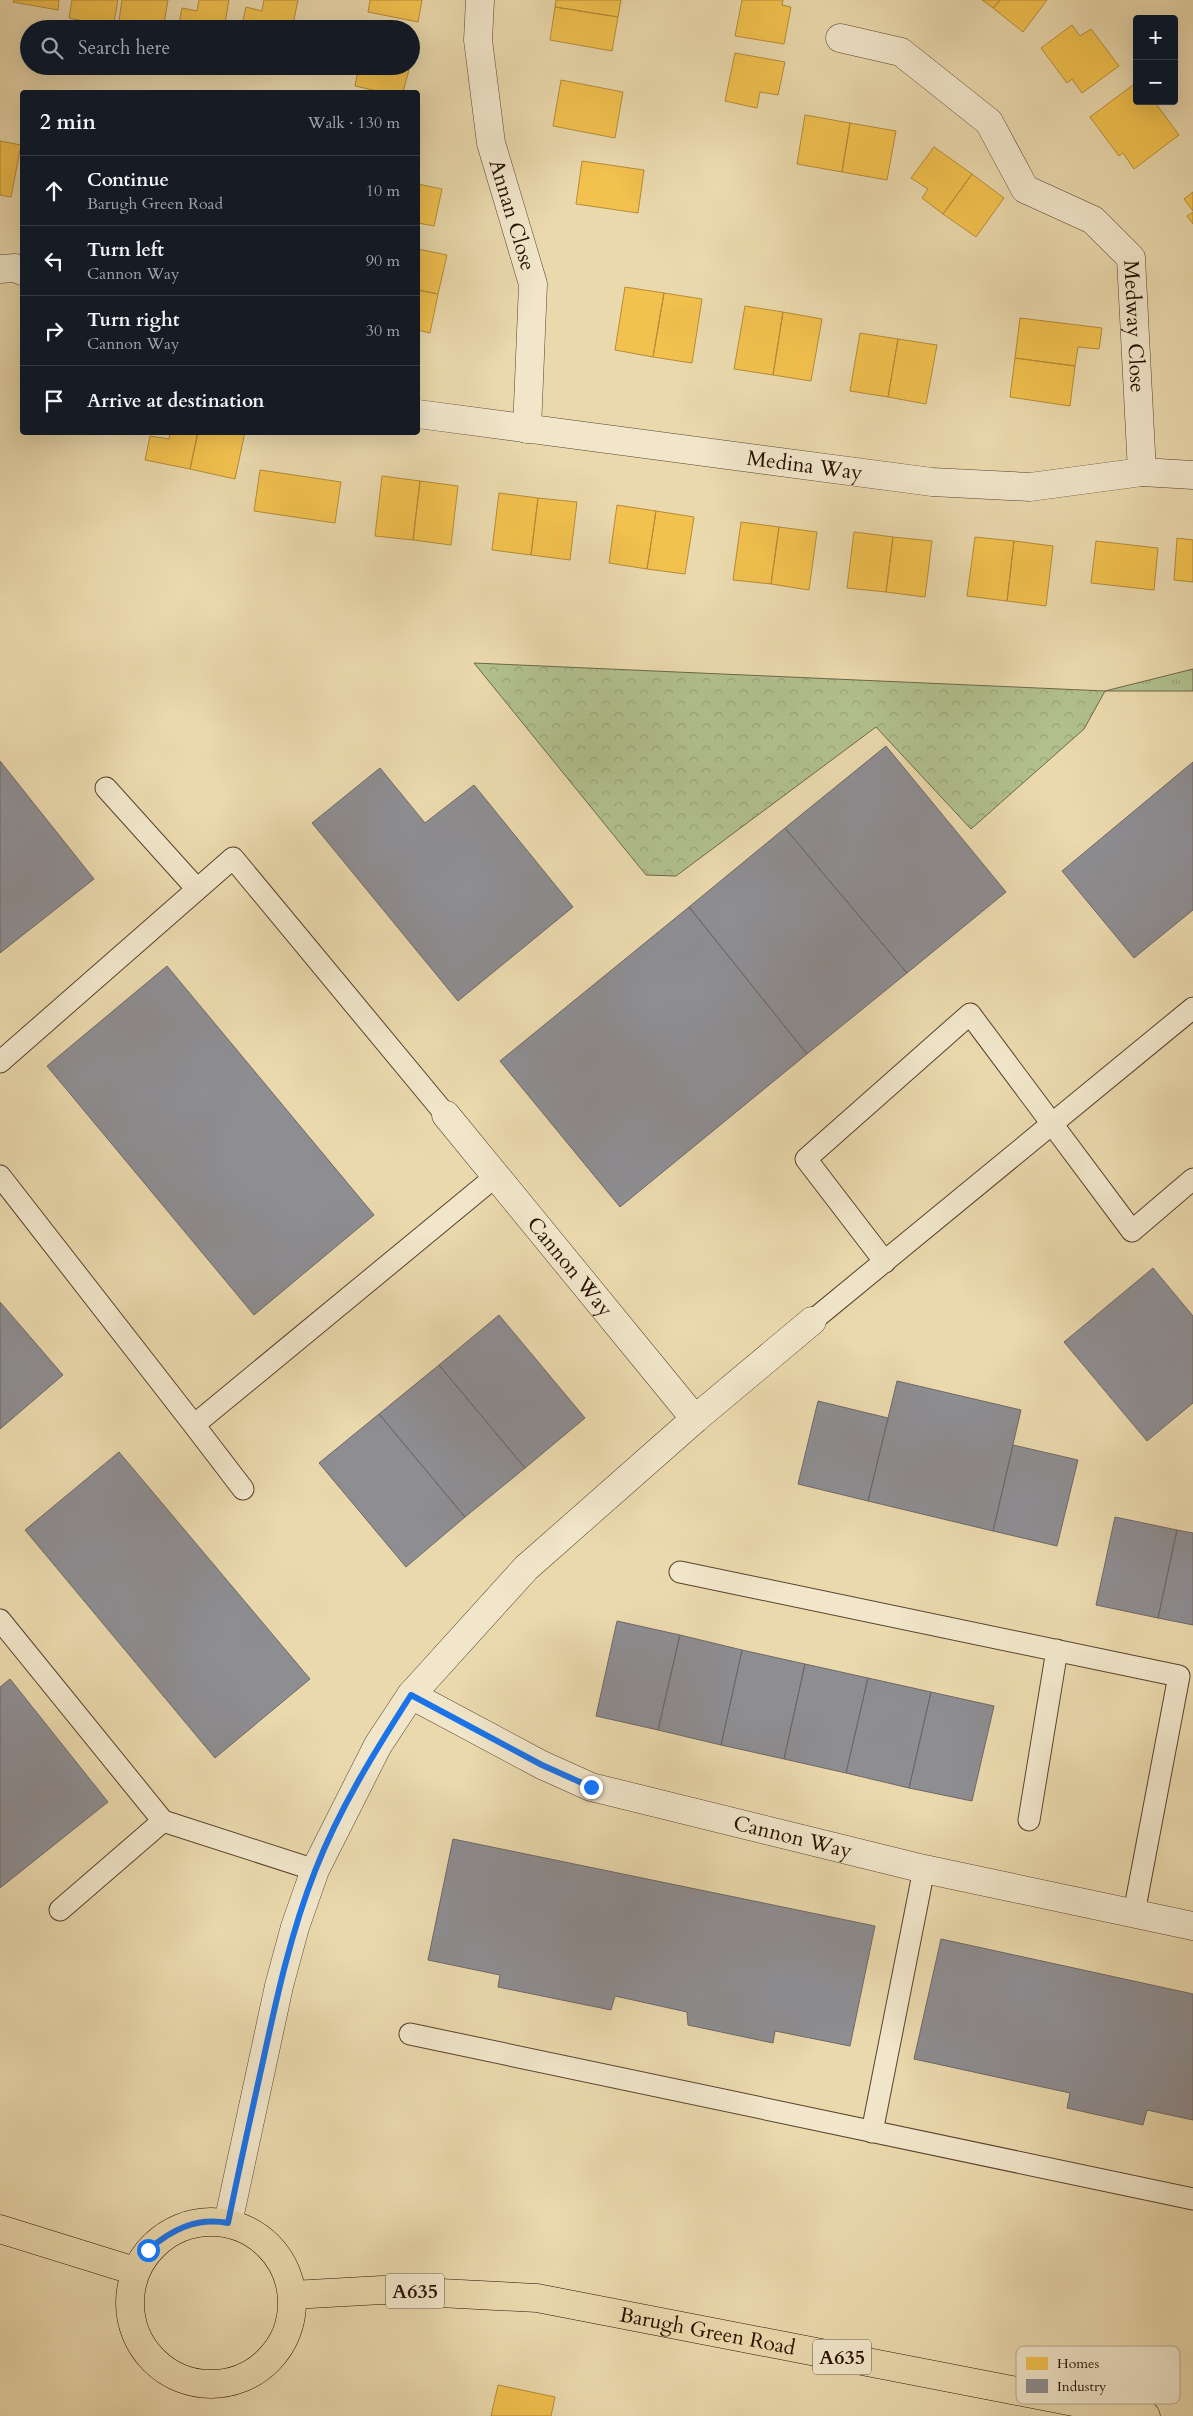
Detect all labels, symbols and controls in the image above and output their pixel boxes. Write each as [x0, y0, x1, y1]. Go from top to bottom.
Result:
map controls [1133, 15, 1178, 105]
button: + [1133, 15, 1178, 60]
search box [20, 20, 420, 75]
icon: search [38, 34, 66, 62]
text: Search here [78, 35, 170, 61]
button: − [1133, 60, 1178, 105]
text: 2 min [40, 108, 96, 137]
text: Walk · 130 m [308, 112, 400, 134]
street label: Annan Close [482, 156, 542, 274]
text: Continue [87, 167, 169, 193]
icon: ahead [40, 177, 68, 205]
text: 10 m [366, 180, 400, 202]
text: Barugh Green Road [87, 193, 223, 215]
text: Turn left [87, 237, 164, 263]
icon: left [40, 247, 68, 275]
text: 90 m [366, 250, 400, 272]
street label: Medway Close [1116, 259, 1152, 393]
text: Cannon Way [87, 263, 179, 285]
text: Turn right [87, 307, 179, 333]
icon: right [40, 317, 68, 345]
text: 30 m [366, 320, 400, 342]
text: Cannon Way [87, 333, 179, 355]
icon: arrive [40, 387, 68, 415]
text: Arrive at destination [87, 388, 264, 414]
street label: Medina Way [745, 444, 864, 488]
street label: Cannon Way [520, 1211, 619, 1323]
route end [580, 1776, 603, 1799]
street label: Cannon Way [730, 1809, 855, 1866]
route start [137, 2239, 160, 2262]
road number: A635 [386, 2274, 444, 2308]
street label: Barugh Green Road [617, 2300, 798, 2363]
road number: A635 [813, 2340, 871, 2374]
legend [1016, 2346, 1180, 2404]
text: Homes [1057, 2354, 1099, 2373]
text: Industry [1057, 2377, 1107, 2396]

